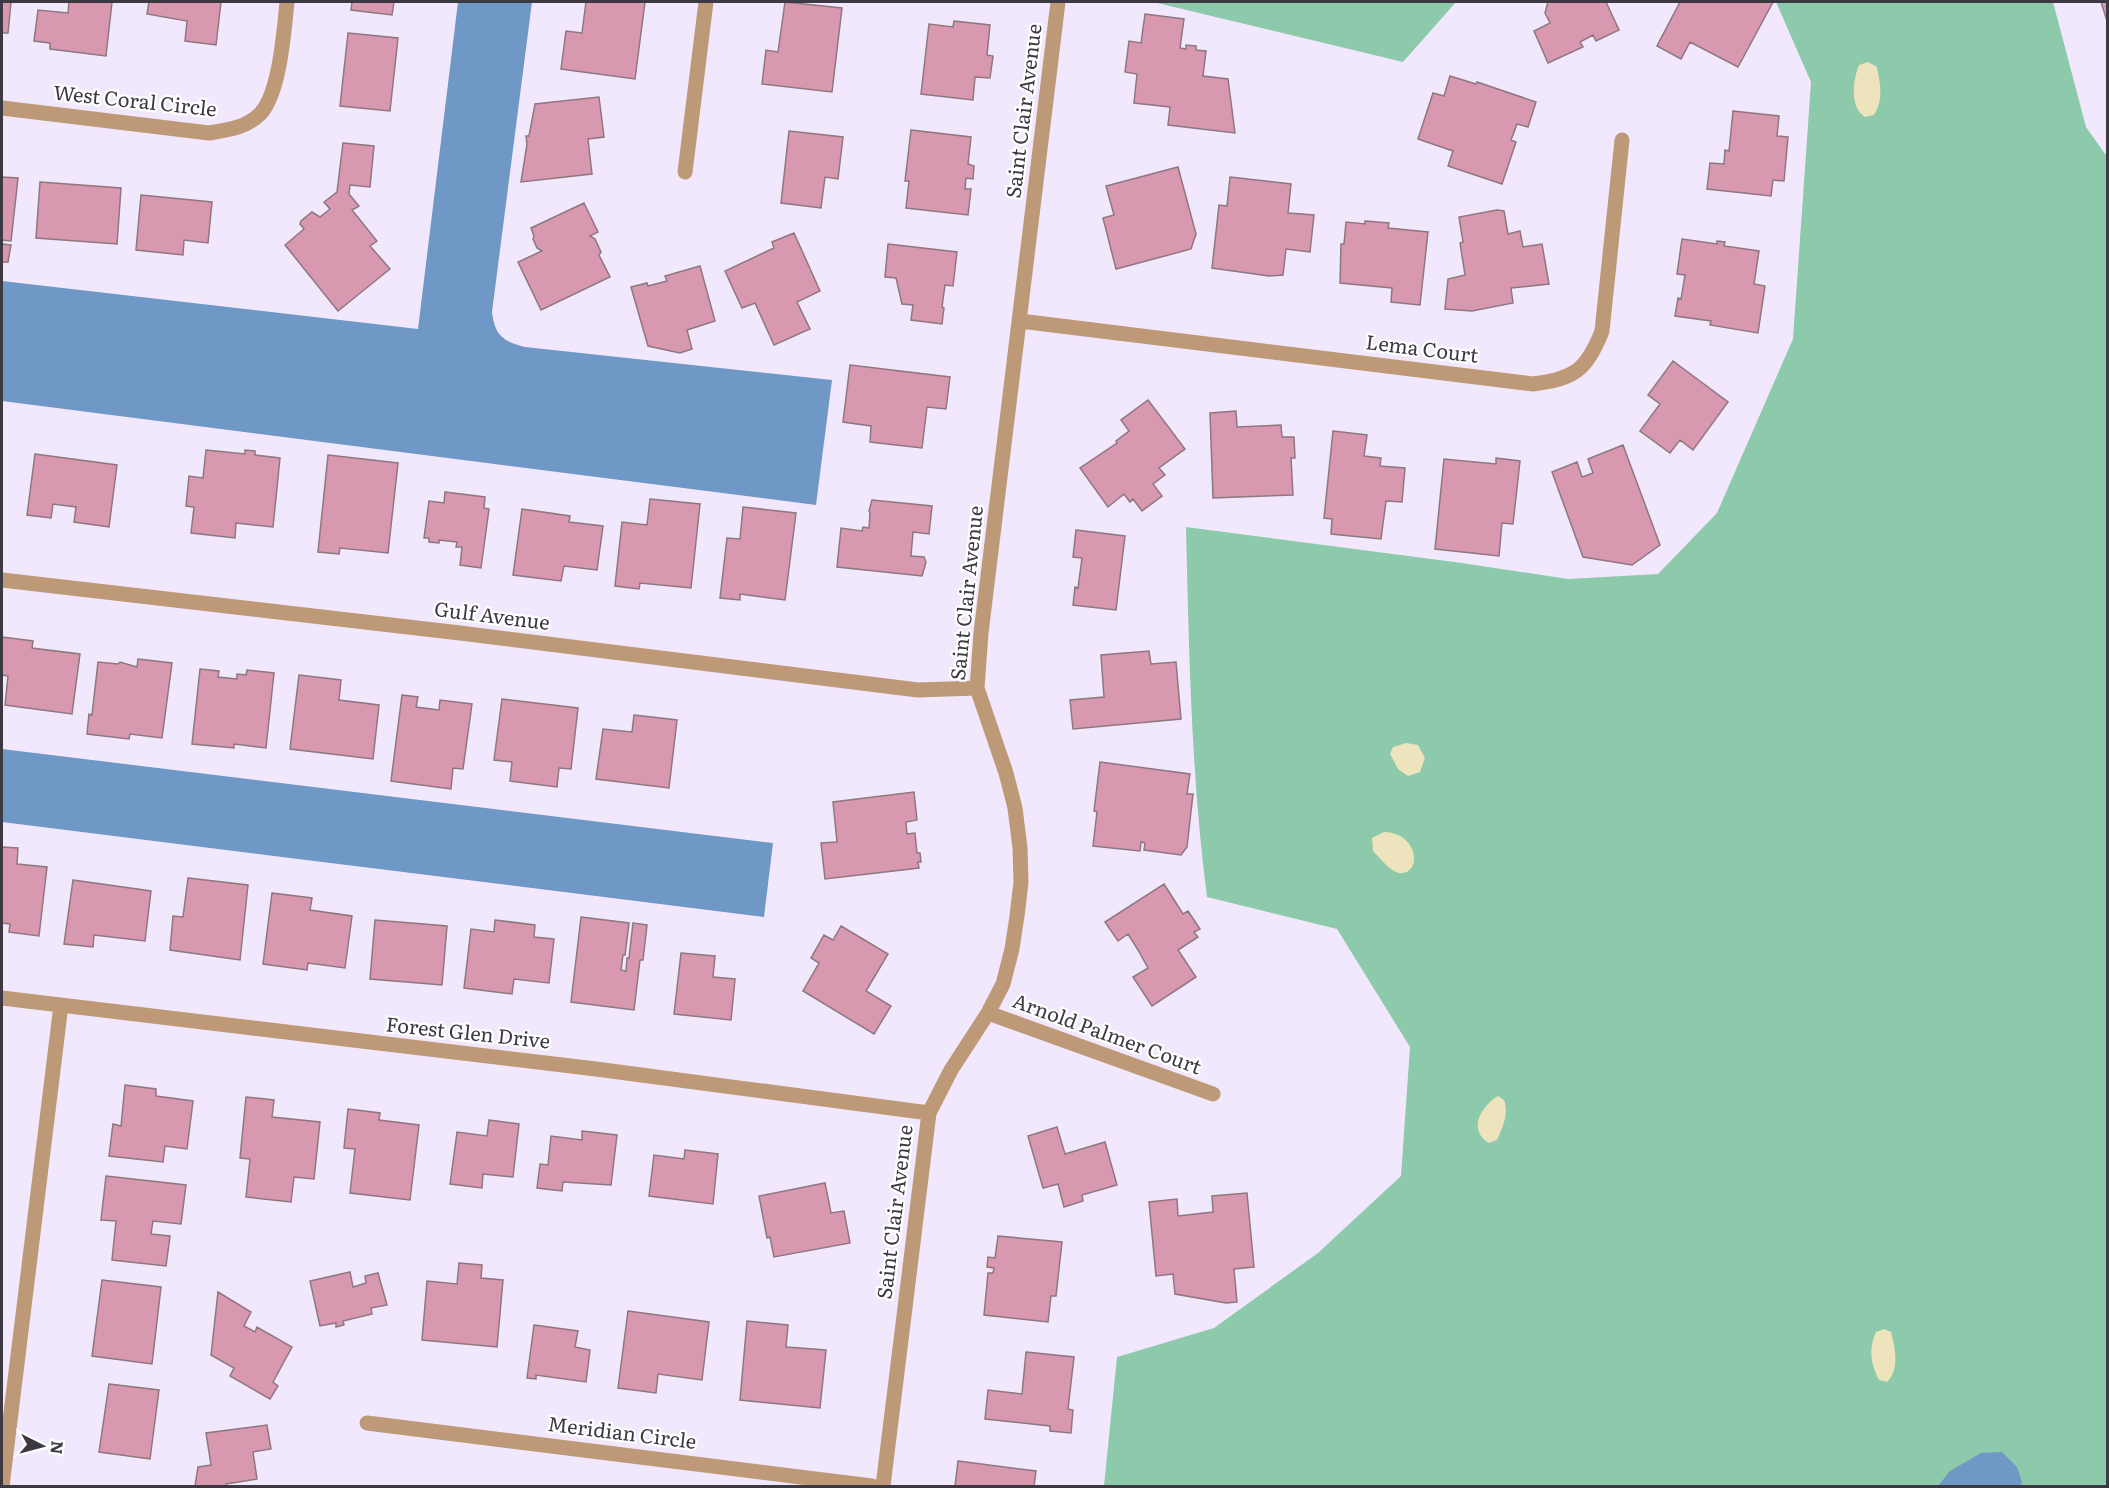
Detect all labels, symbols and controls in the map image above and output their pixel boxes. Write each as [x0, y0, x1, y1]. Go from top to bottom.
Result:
street label: Saint Clair Avenue [996, 22, 1048, 200]
street label: West Coral Circle [52, 76, 218, 123]
street label: Lema Court [1364, 325, 1480, 369]
street label: Saint Clair Avenue [941, 504, 989, 682]
street label: Gulf Avenue [433, 592, 552, 636]
street label: Arnold Palmer Court [1009, 984, 1206, 1080]
street label: Forest Glen Drive [385, 1007, 552, 1055]
street label: Saint Clair Avenue [867, 1123, 919, 1301]
street label: Meridian Circle [546, 1407, 698, 1455]
north arrow [12, 1416, 72, 1476]
text: N [45, 1440, 71, 1456]

